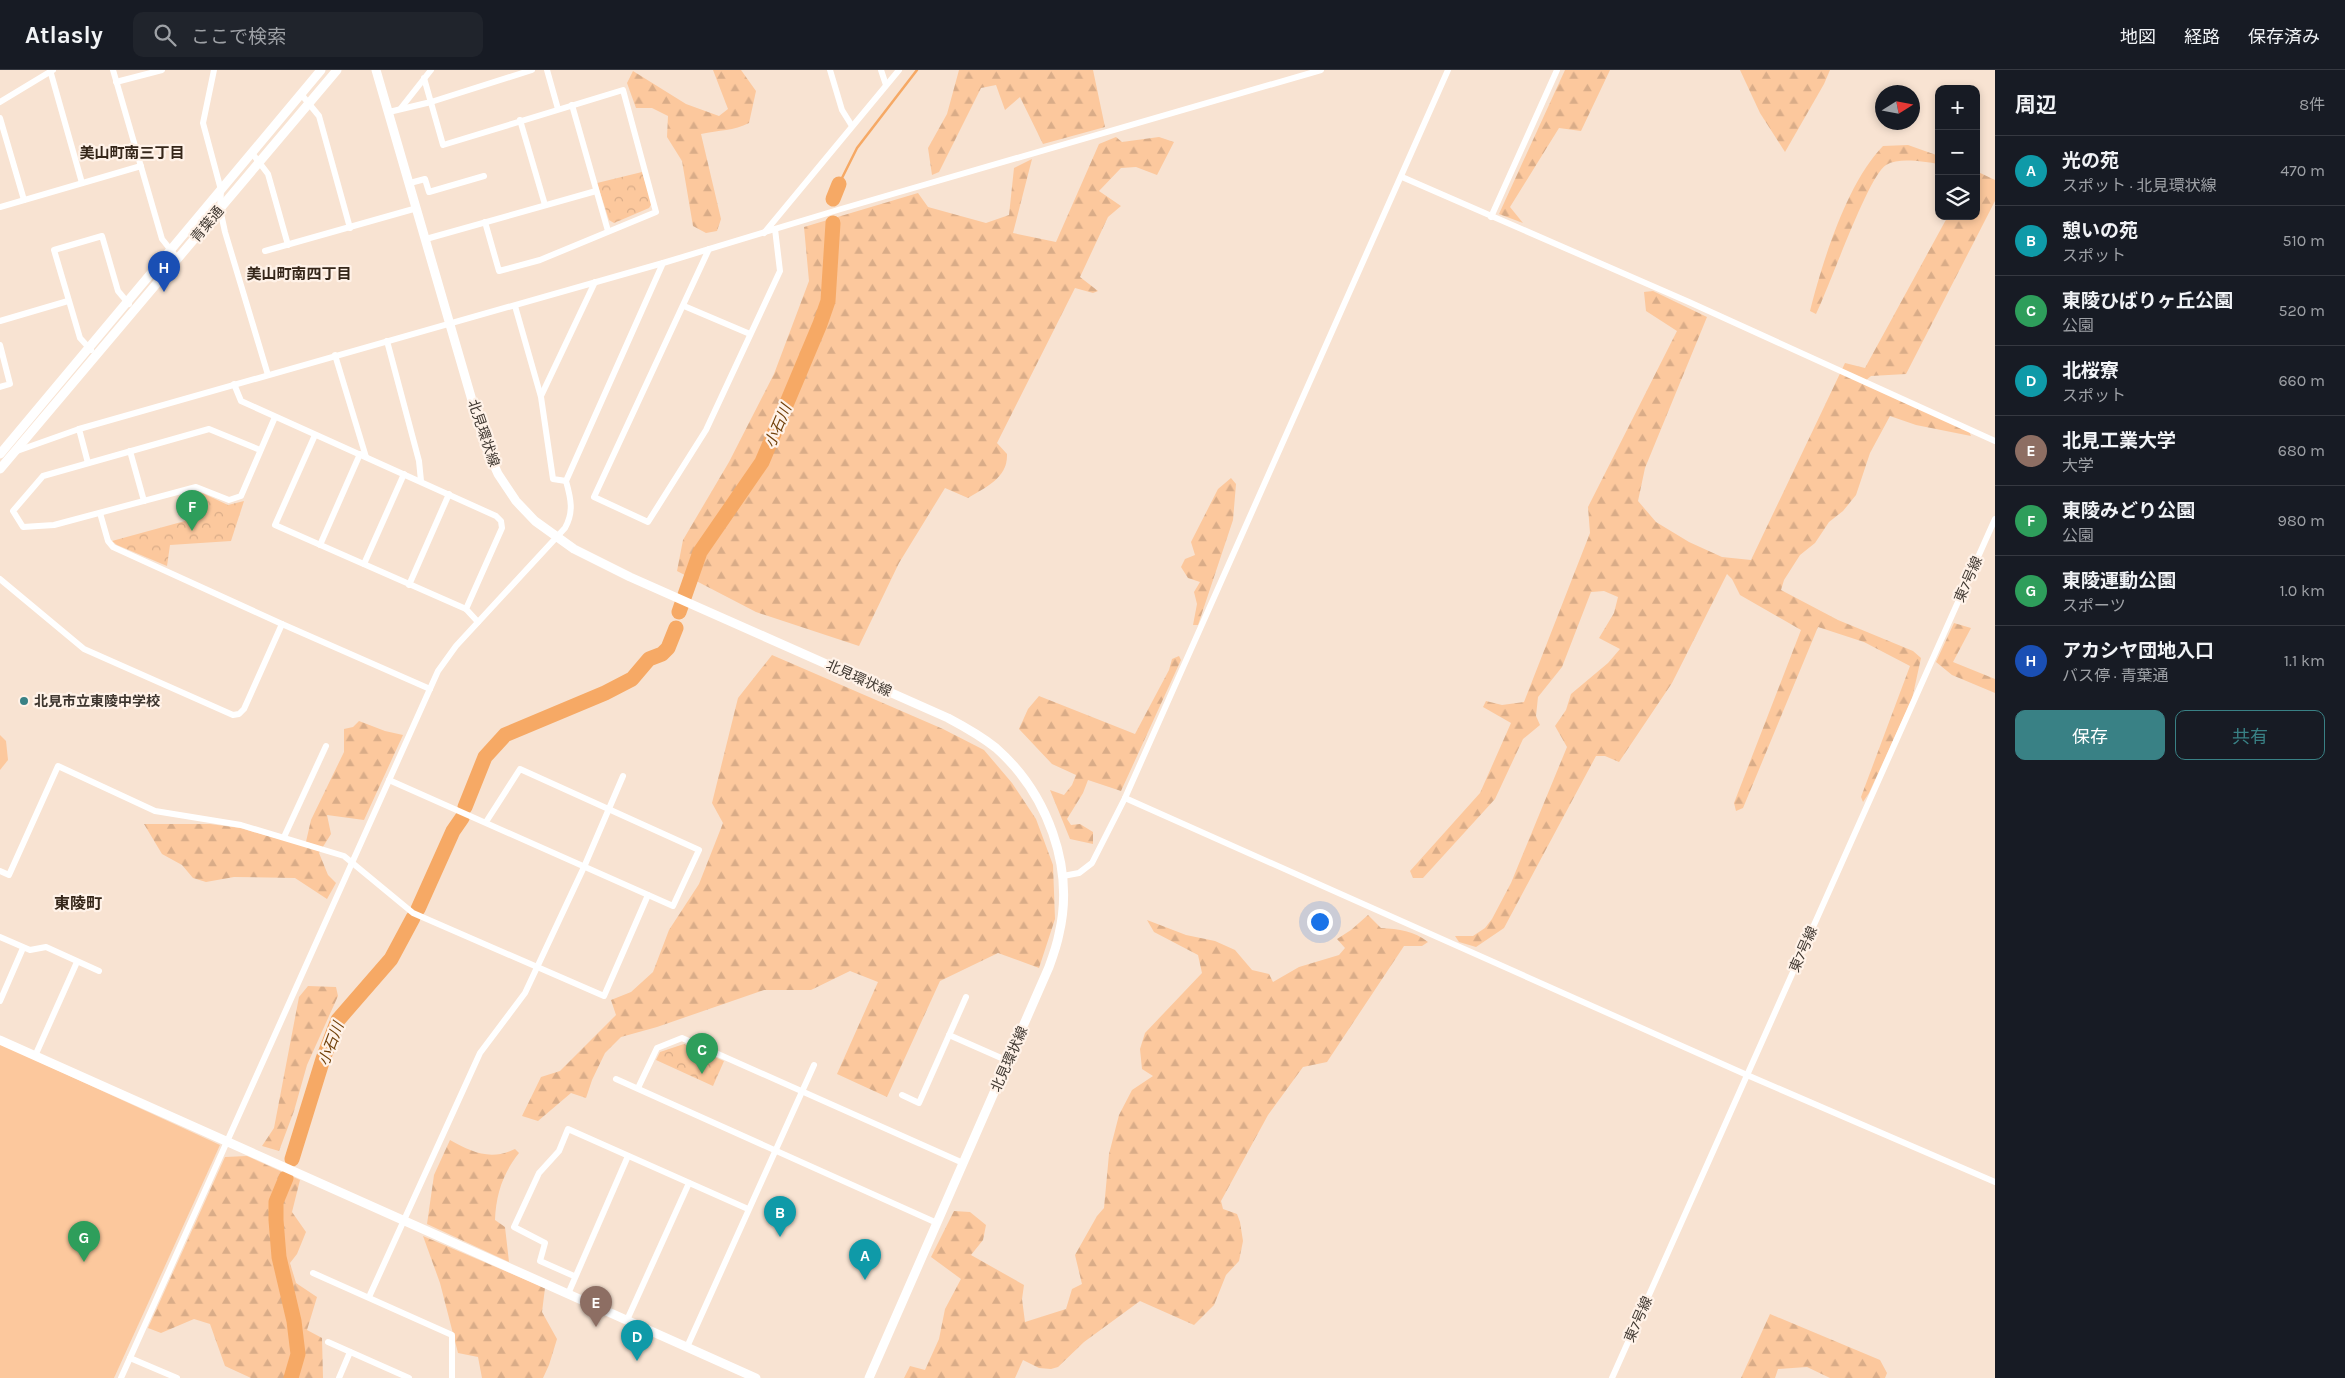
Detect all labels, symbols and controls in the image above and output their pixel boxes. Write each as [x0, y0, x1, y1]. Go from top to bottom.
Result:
search box [133, 12, 483, 57]
text: Atlasly [25, 21, 103, 49]
icon: search [151, 21, 179, 49]
text: ここで検索 [191, 26, 286, 48]
text: 地図 [2120, 26, 2156, 48]
text: 経路 [2184, 26, 2220, 48]
text: 保存済み [2248, 26, 2320, 48]
north arrow [1875, 85, 1920, 130]
map controls [1935, 85, 1980, 220]
button: + [1935, 85, 1980, 130]
text: 周辺 [2015, 93, 2057, 117]
text: 8件 [2299, 95, 2325, 114]
button: − [1935, 130, 1980, 175]
district label: 美山町南三丁目 [79, 144, 185, 162]
text: 光の苑 [2062, 150, 2119, 172]
text: A [2026, 161, 2036, 180]
text: 470 m [2280, 161, 2325, 180]
button: layers [1935, 175, 1980, 220]
text: スポット · 北見環状線 [2062, 176, 2216, 195]
street label: 青葉通 [187, 203, 227, 246]
text: 憩いの苑 [2062, 220, 2138, 242]
text: B [2026, 231, 2036, 250]
text: 510 m [2282, 231, 2325, 250]
text: スポット [2062, 246, 2126, 265]
pin: H [148, 251, 180, 292]
district label: 美山町南四丁目 [246, 265, 352, 283]
text: 東陵ひばりヶ丘公園 [2062, 290, 2233, 312]
text: C [2026, 301, 2036, 320]
text: 520 m [2278, 301, 2325, 320]
text: 公園 [2062, 316, 2094, 335]
text: 北桜寮 [2062, 360, 2119, 382]
text: D [2026, 371, 2036, 390]
text: 660 m [2278, 371, 2325, 390]
text: スポット [2062, 386, 2126, 405]
street label: 北見環状線 [464, 397, 503, 469]
water label: 小石川 [761, 400, 796, 450]
text: 北見工業大学 [2062, 430, 2176, 452]
text: E [2026, 441, 2036, 460]
text: 680 m [2278, 441, 2325, 460]
text: 大学 [2062, 456, 2094, 475]
pin: F [176, 490, 208, 531]
text: 東陵みどり公園 [2062, 500, 2195, 522]
text: F [2027, 511, 2035, 530]
text: 980 m [2278, 511, 2325, 530]
text: 公園 [2062, 526, 2094, 545]
street label: 東7号線 [1951, 554, 1986, 605]
text: 東陵運動公園 [2062, 570, 2176, 592]
text: G [2026, 581, 2036, 600]
text: 1.0 km [2280, 581, 2325, 600]
text: スポーツ [2062, 596, 2126, 615]
text: アカシヤ団地入口 [2062, 640, 2214, 662]
text: H [2025, 651, 2037, 670]
text: 1.1 km [2284, 651, 2325, 670]
street label: 北見環状線 [823, 656, 894, 700]
text: バス停 · 青葉通 [2062, 666, 2168, 685]
place label: 北見市立東陵中学校 [34, 693, 160, 710]
marker: 北見市立東陵中学校 [18, 695, 30, 707]
button: 保存 [2015, 710, 2165, 760]
button: 共有 [2175, 710, 2325, 760]
district label: 東陵町 [54, 894, 102, 913]
your location [1307, 909, 1333, 935]
street label: 東7号線 [1786, 924, 1821, 975]
water label: 小石川 [315, 1018, 348, 1068]
street label: 北見環状線 [987, 1024, 1031, 1095]
pin: C [686, 1033, 718, 1074]
pin: B [764, 1196, 796, 1237]
pin: G [68, 1221, 100, 1262]
pin: A [849, 1239, 881, 1280]
pin: E [580, 1286, 612, 1327]
street label: 東7号線 [1621, 1294, 1656, 1345]
pin: D [621, 1320, 653, 1361]

